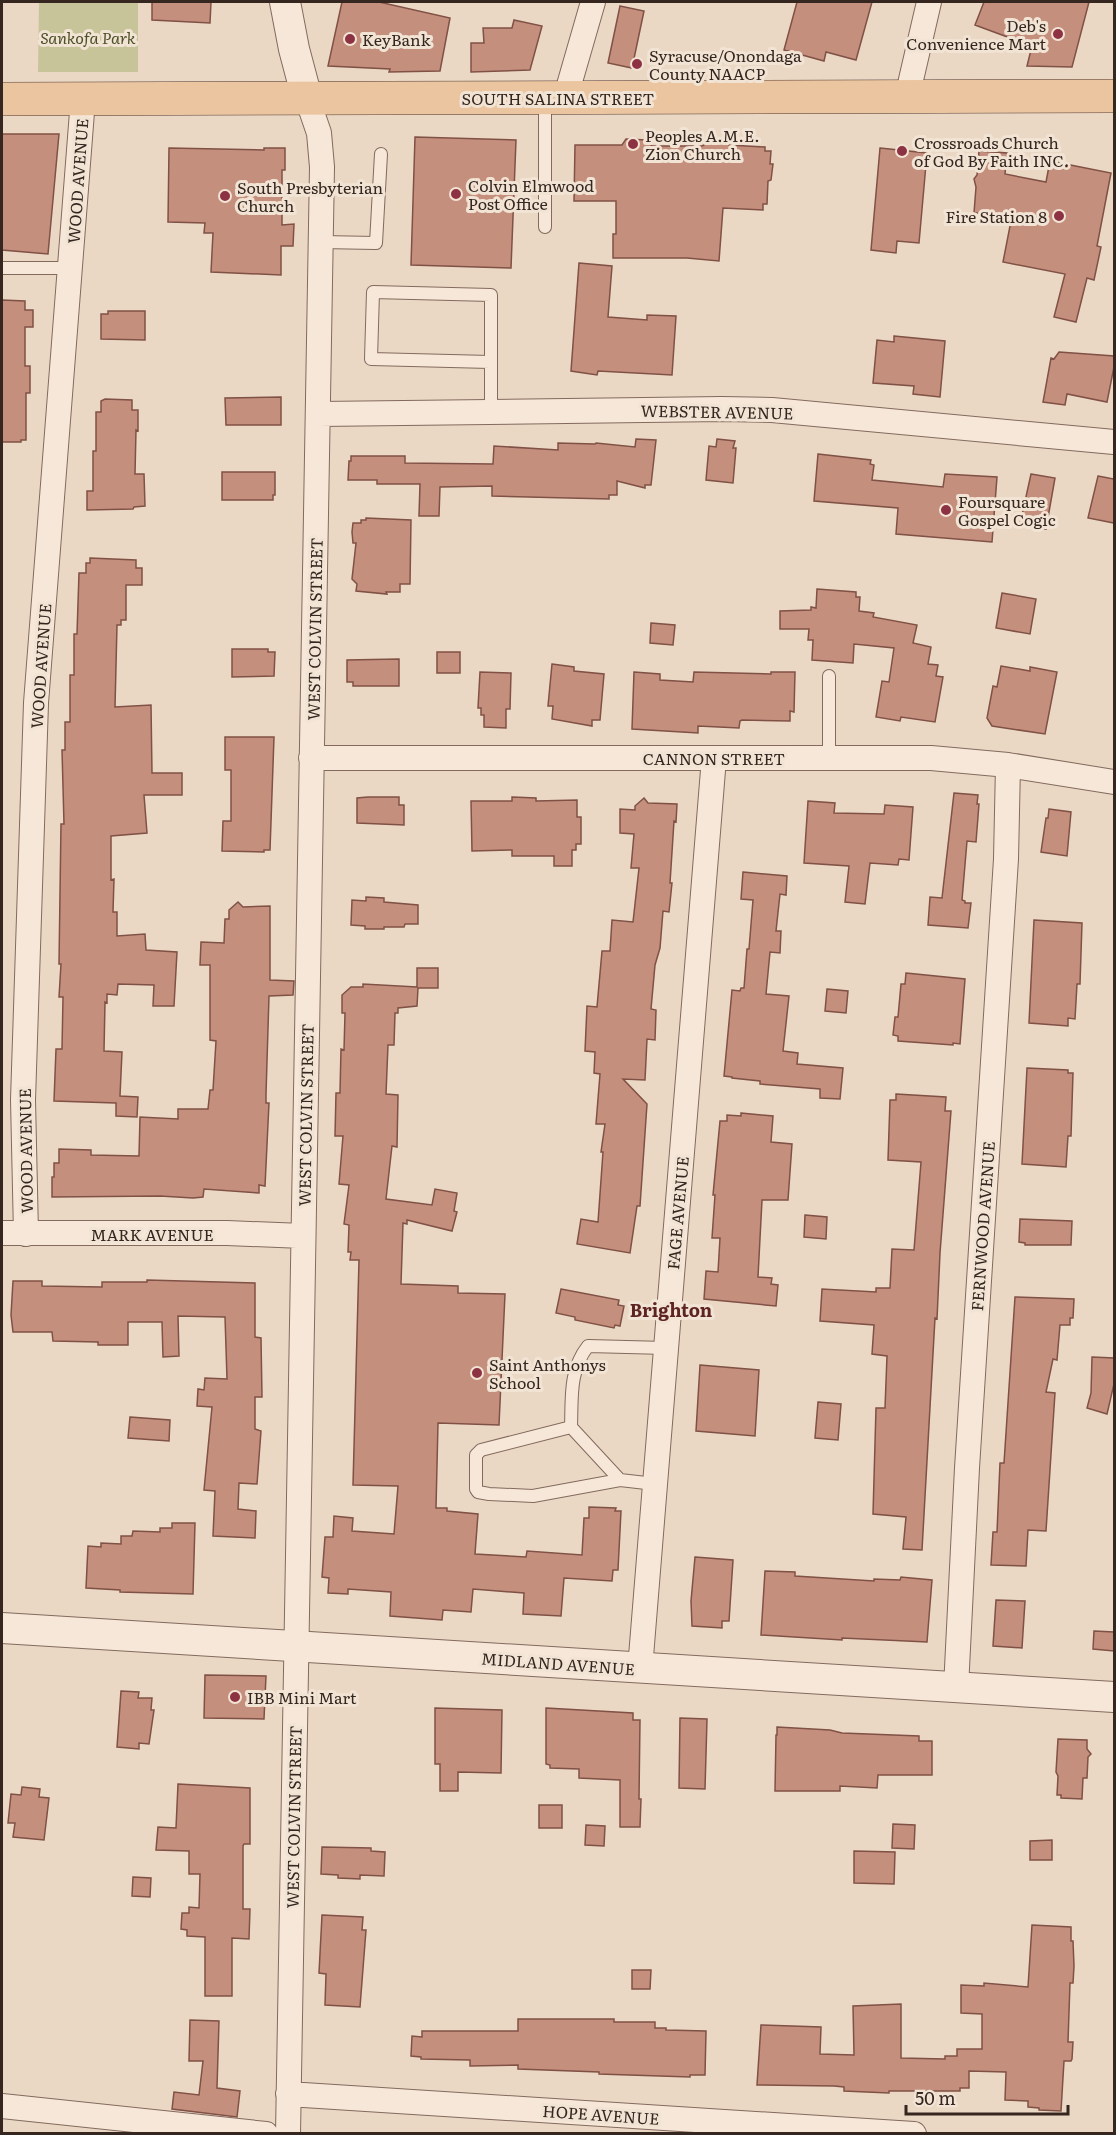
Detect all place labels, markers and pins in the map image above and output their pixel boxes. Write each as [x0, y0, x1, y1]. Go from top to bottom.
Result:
place label: Deb's Convenience Mart [906, 13, 1047, 55]
place label: KeyBank [362, 27, 431, 51]
marker: Deb's Convenience Mart [1051, 27, 1065, 41]
marker: KeyBank [343, 32, 357, 46]
place label: Syracuse/Onondaga County NAACP [649, 43, 802, 85]
marker: Syracuse/Onondaga County NAACP [630, 57, 644, 71]
place label: Peoples A.M.E. Zion Church [645, 123, 759, 165]
place label: Crossroads Church of God By Faith INC. [914, 130, 1069, 172]
marker: Peoples A.M.E. Zion Church [626, 137, 640, 151]
marker: Crossroads Church of God By Faith INC. [895, 144, 909, 158]
place label: Colvin Elmwood Post Office [468, 173, 594, 215]
place label: South Presbyterian Church [237, 175, 383, 217]
marker: Colvin Elmwood Post Office [449, 187, 463, 201]
marker: South Presbyterian Church [218, 189, 232, 203]
place label: Fire Station 8 [946, 204, 1047, 228]
marker: Fire Station 8 [1052, 209, 1066, 223]
place label: Foursquare Gospel Cogic [958, 489, 1056, 531]
marker: Foursquare Gospel Cogic [939, 503, 953, 517]
place label: Saint Anthonys School [489, 1352, 606, 1394]
marker: Saint Anthonys School [470, 1366, 484, 1380]
place label: IBB Mini Mart [247, 1685, 357, 1709]
marker: IBB Mini Mart [228, 1690, 242, 1704]

